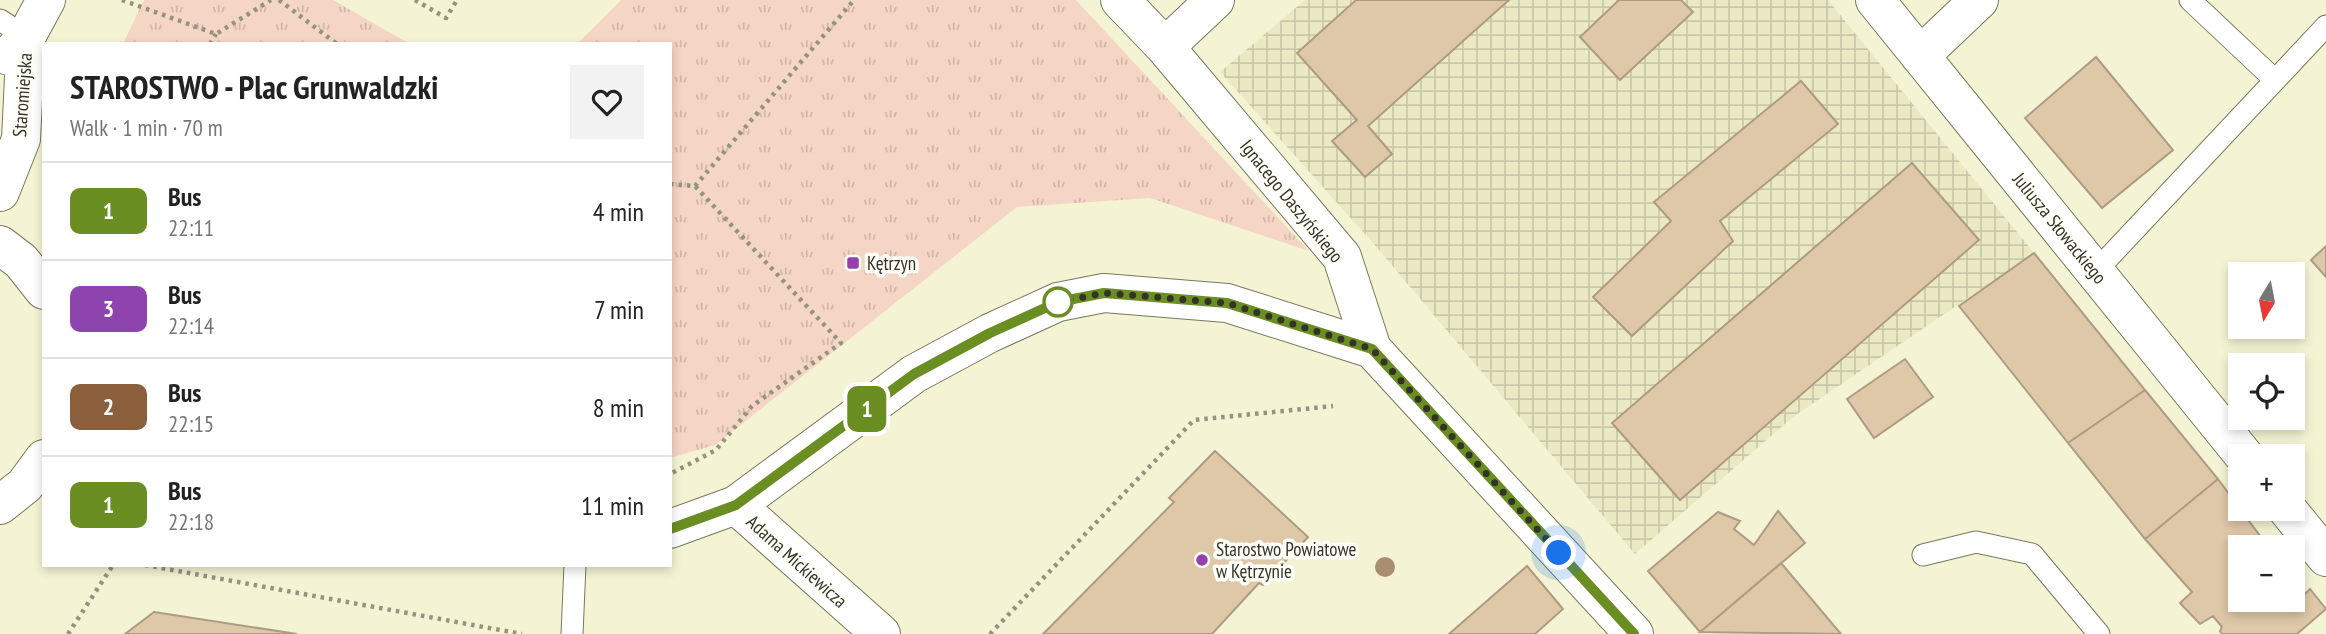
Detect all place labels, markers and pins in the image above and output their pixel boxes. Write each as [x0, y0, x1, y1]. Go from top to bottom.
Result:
place label: Kętrzyn [867, 251, 916, 275]
marker: Kętrzyn [845, 255, 861, 271]
unlabelled marker [1043, 287, 1073, 317]
place label: Starostwo Powiatowe w Kętrzynie [1216, 537, 1356, 583]
marker: Starostwo Powiatowe w Kętrzynie [1194, 552, 1210, 568]

